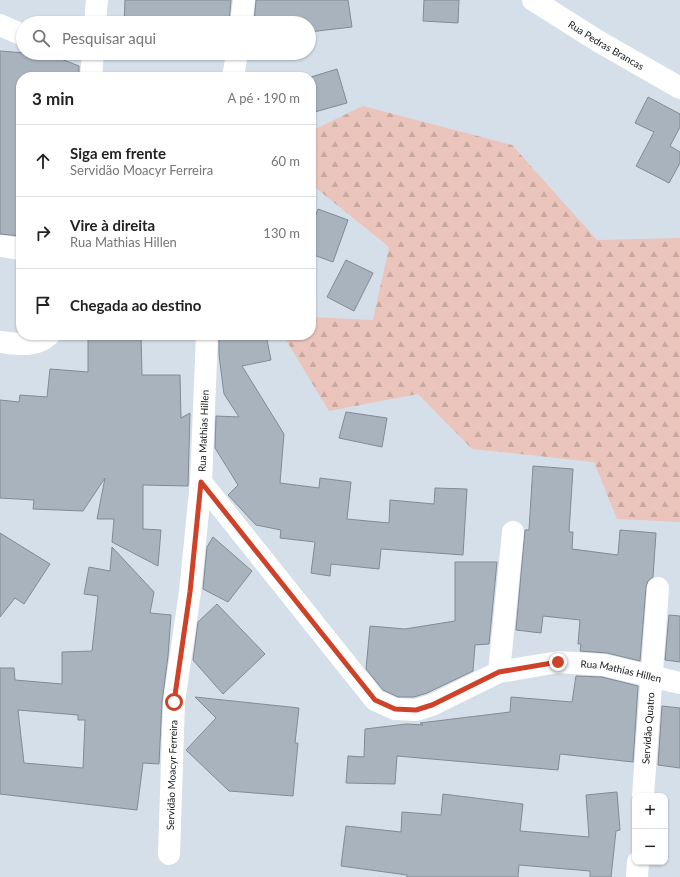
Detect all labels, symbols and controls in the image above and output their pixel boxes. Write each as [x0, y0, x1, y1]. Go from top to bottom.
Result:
search box [16, 16, 316, 60]
street label: Rua Pedras Brancas [566, 18, 646, 72]
icon: search [30, 27, 52, 49]
text: Pesquisar aqui [62, 29, 156, 47]
text: 3 min [32, 88, 74, 109]
text: A pé · 190 m [227, 90, 300, 106]
text: Siga em frente [70, 144, 166, 162]
icon: ahead [32, 150, 54, 172]
text: 60 m [271, 153, 300, 169]
text: Servidão Moacyr Ferreira [70, 162, 213, 178]
text: Vire à direita [70, 216, 155, 234]
icon: right [32, 222, 54, 244]
text: 130 m [263, 225, 300, 241]
text: Rua Mathias Hillen [70, 234, 177, 250]
icon: arrive [32, 294, 54, 316]
text: Chegada ao destino [70, 296, 201, 314]
street label: Rua Mathias Hillen [195, 389, 211, 472]
route end [549, 653, 567, 671]
street label: Rua Mathias Hillen [580, 657, 663, 684]
street label: Servidão Quatro [639, 692, 656, 764]
route start [165, 693, 183, 711]
street label: Servidão Moacyr Ferreira [164, 720, 179, 830]
map controls [632, 793, 668, 865]
button: + [632, 793, 668, 829]
button: − [632, 829, 668, 865]

